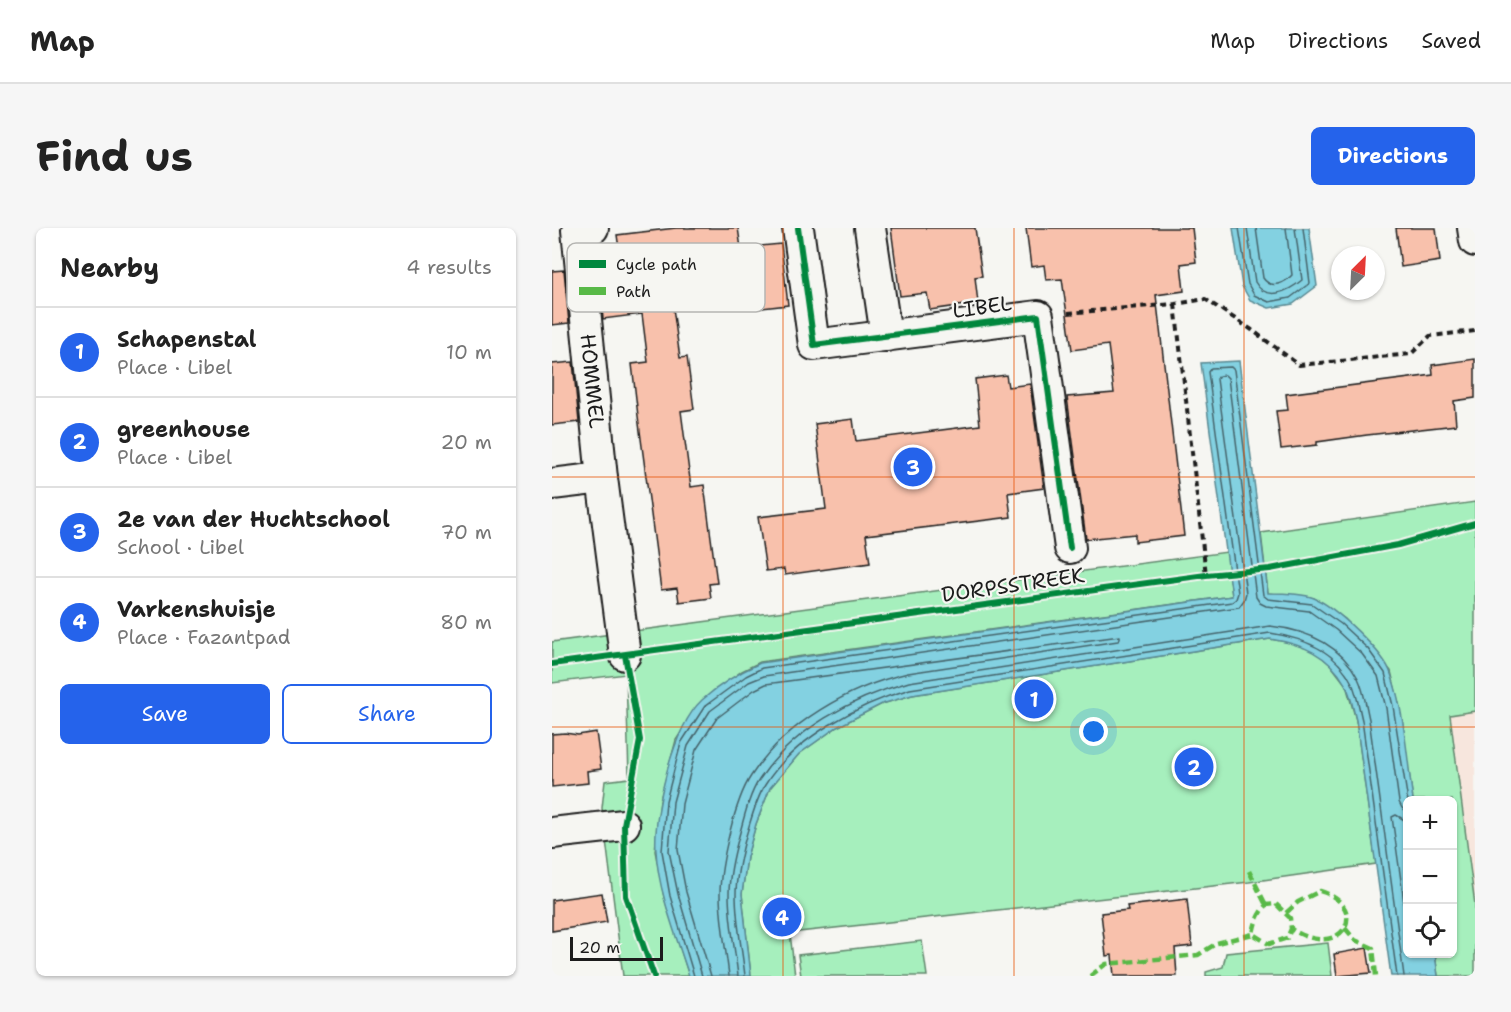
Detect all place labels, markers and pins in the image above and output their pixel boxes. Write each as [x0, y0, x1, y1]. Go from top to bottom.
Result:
pin: 3 [894, 444, 932, 490]
pin: 1 [1014, 676, 1054, 722]
pin: 2 [1174, 744, 1214, 790]
pin: 4 [762, 894, 802, 940]

